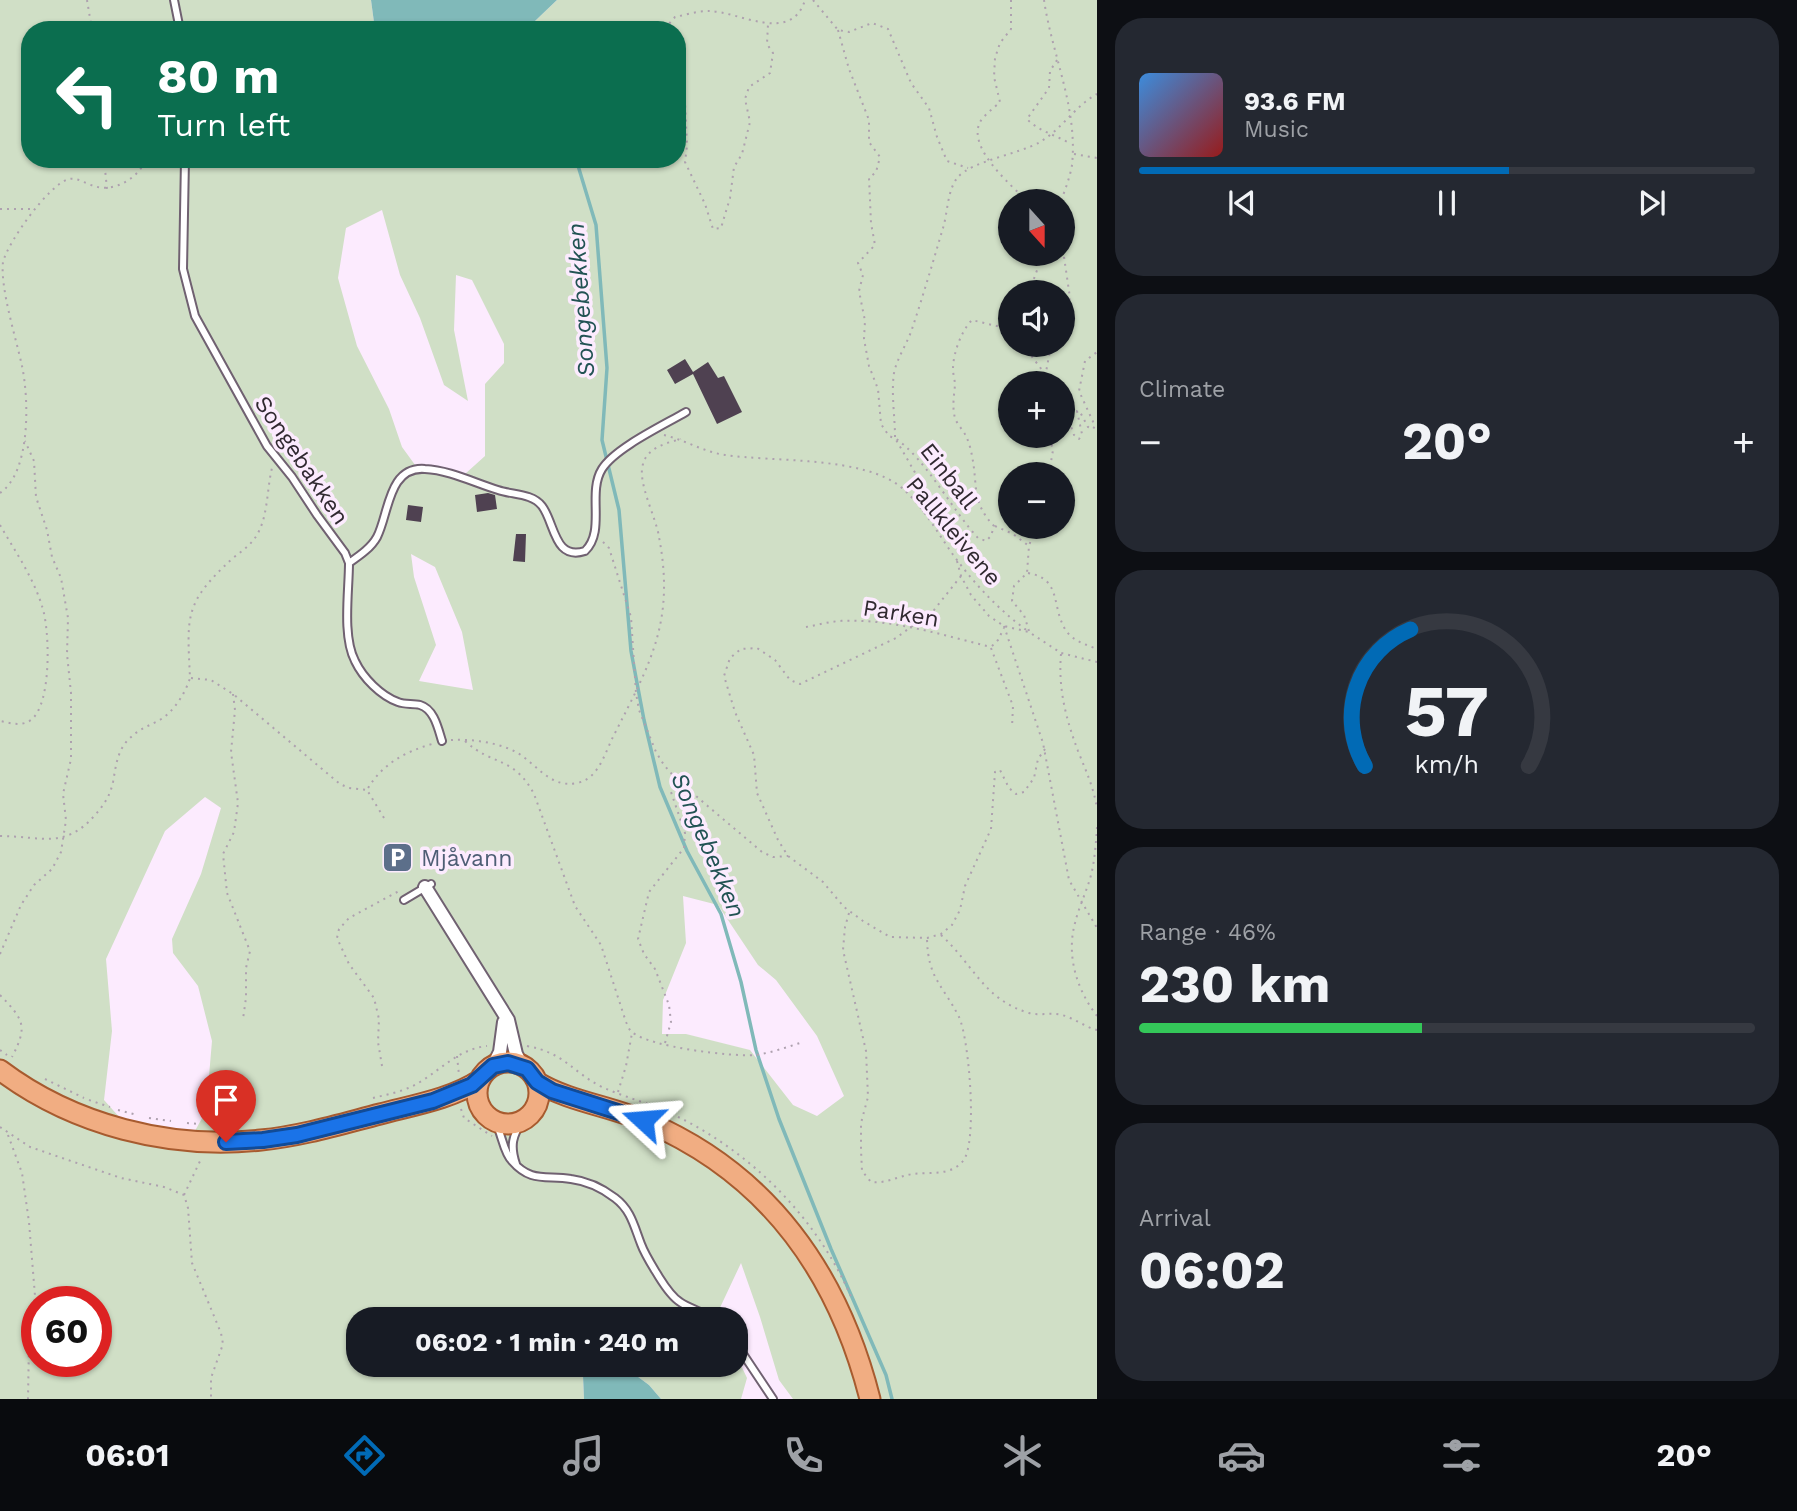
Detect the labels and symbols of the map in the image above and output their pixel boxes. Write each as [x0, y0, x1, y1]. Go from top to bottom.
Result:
north arrow [998, 189, 1074, 266]
water label: Songebekken [562, 222, 600, 378]
street label: Songebakken [249, 391, 354, 530]
street label: Einball [914, 438, 983, 515]
street label: Pallkleivene [900, 472, 1007, 591]
street label: Parken [861, 594, 941, 633]
water label: Songebekken [665, 768, 751, 922]
parking icon: Mjåvann [381, 841, 415, 875]
place label: Mjåvann [421, 845, 513, 872]
pin [196, 1070, 256, 1142]
position arrow [606, 1083, 680, 1157]
speed limit sign: 60 [21, 1286, 112, 1377]

